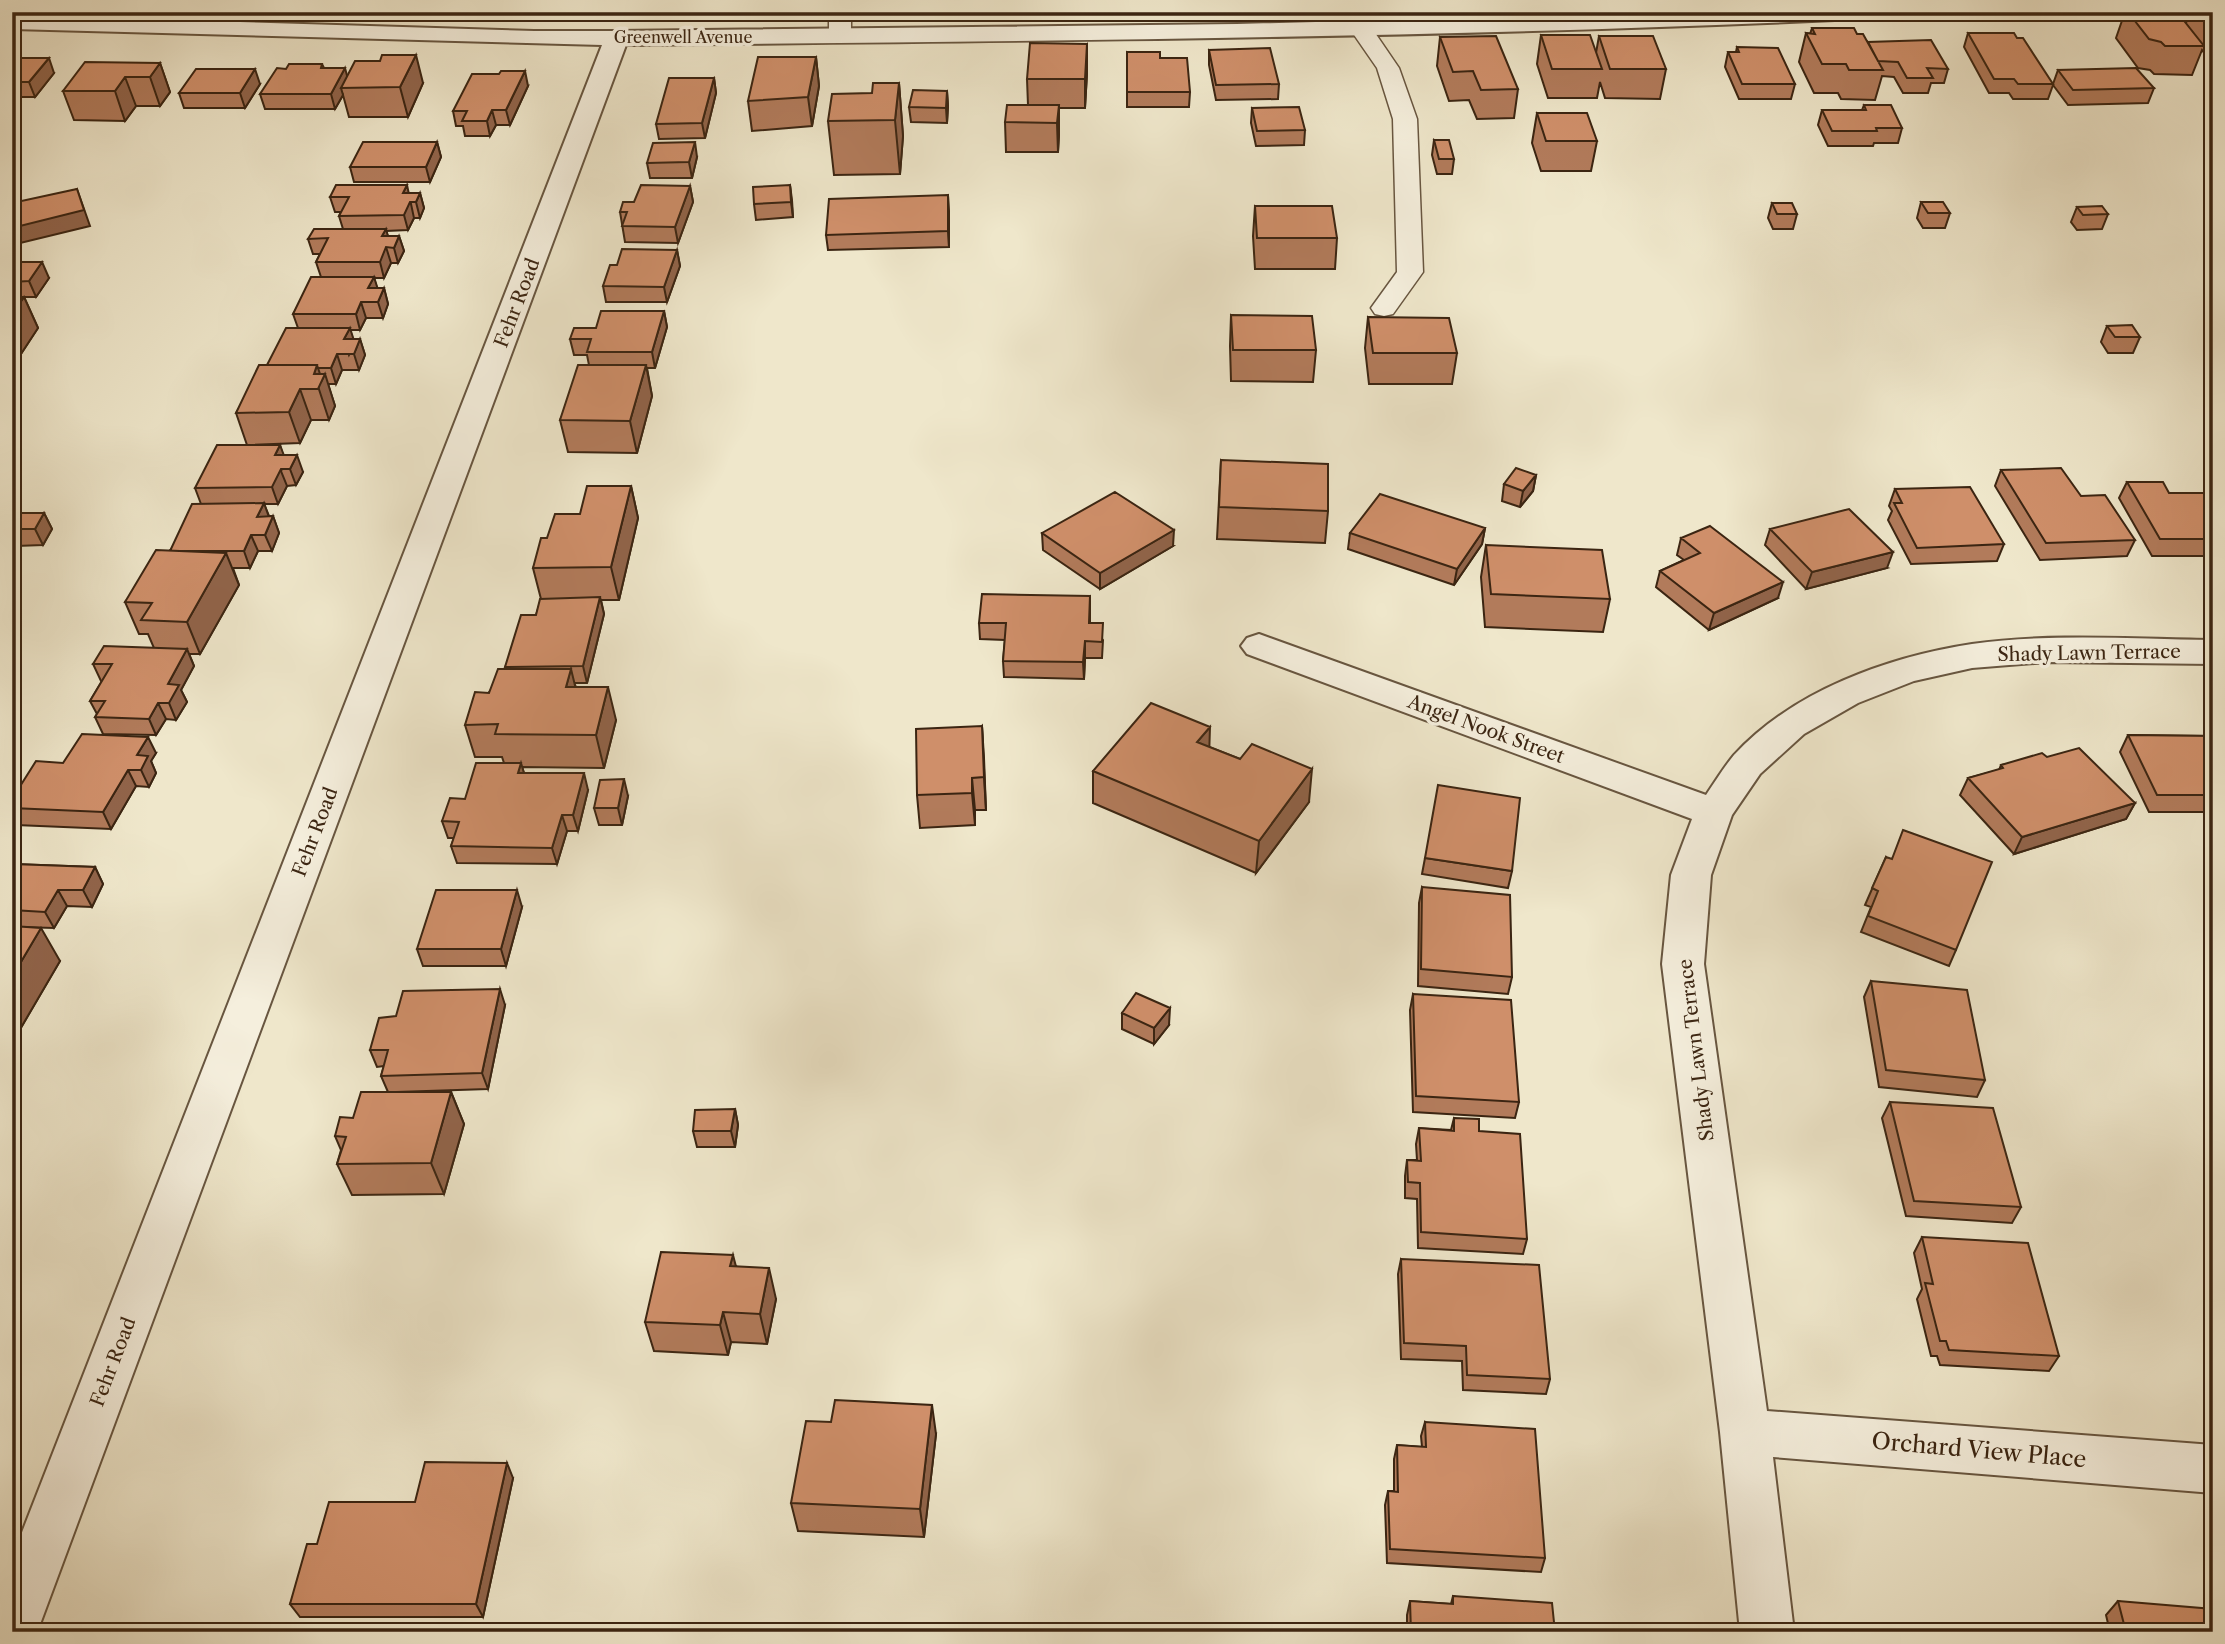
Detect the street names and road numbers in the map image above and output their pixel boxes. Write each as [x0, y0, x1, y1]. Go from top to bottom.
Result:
street label: Greenwell Avenue [614, 27, 752, 47]
street label: Fehr Road [489, 255, 545, 351]
street label: Shady Lawn Terrace [1997, 640, 2181, 666]
street label: Angel Nook Street [1403, 690, 1568, 768]
street label: Fehr Road [287, 784, 343, 880]
street label: Shady Lawn Terrace [1673, 958, 1719, 1142]
street label: Fehr Road [85, 1314, 141, 1410]
street label: Orchard View Place [1870, 1427, 2088, 1473]

